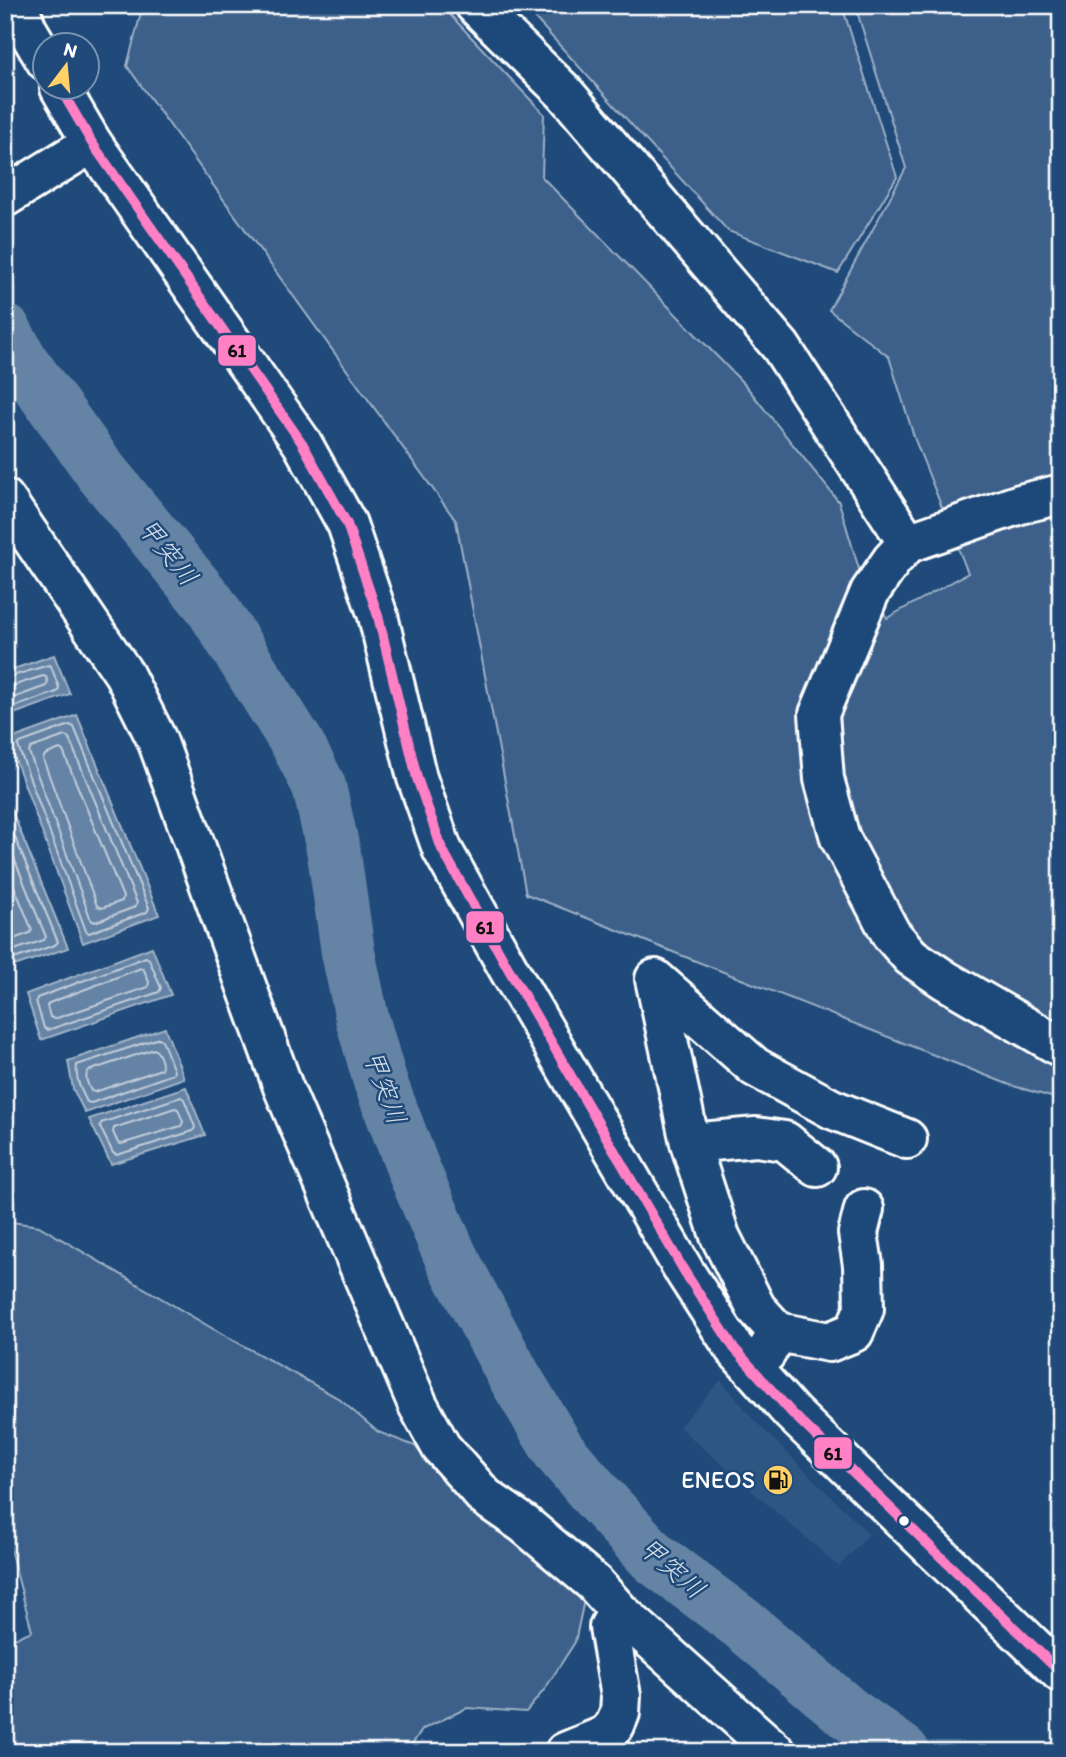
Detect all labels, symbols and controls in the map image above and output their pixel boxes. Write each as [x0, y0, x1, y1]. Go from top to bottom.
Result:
north arrow [32, 32, 102, 102]
text: N [61, 37, 80, 63]
line badge: 61 [217, 334, 257, 367]
text: 61 [228, 339, 247, 362]
water label: 甲突川 [131, 512, 205, 592]
line badge: 61 [465, 910, 505, 944]
text: 61 [476, 916, 495, 939]
water label: 甲突川 [357, 1045, 413, 1129]
line badge: 61 [813, 1436, 853, 1470]
text: 61 [824, 1442, 843, 1465]
fuel station icon: ENEOS [761, 1463, 795, 1497]
place label: ENEOS [681, 1465, 755, 1494]
unlabelled marker [897, 1514, 911, 1528]
water label: 甲突川 [632, 1530, 712, 1606]

